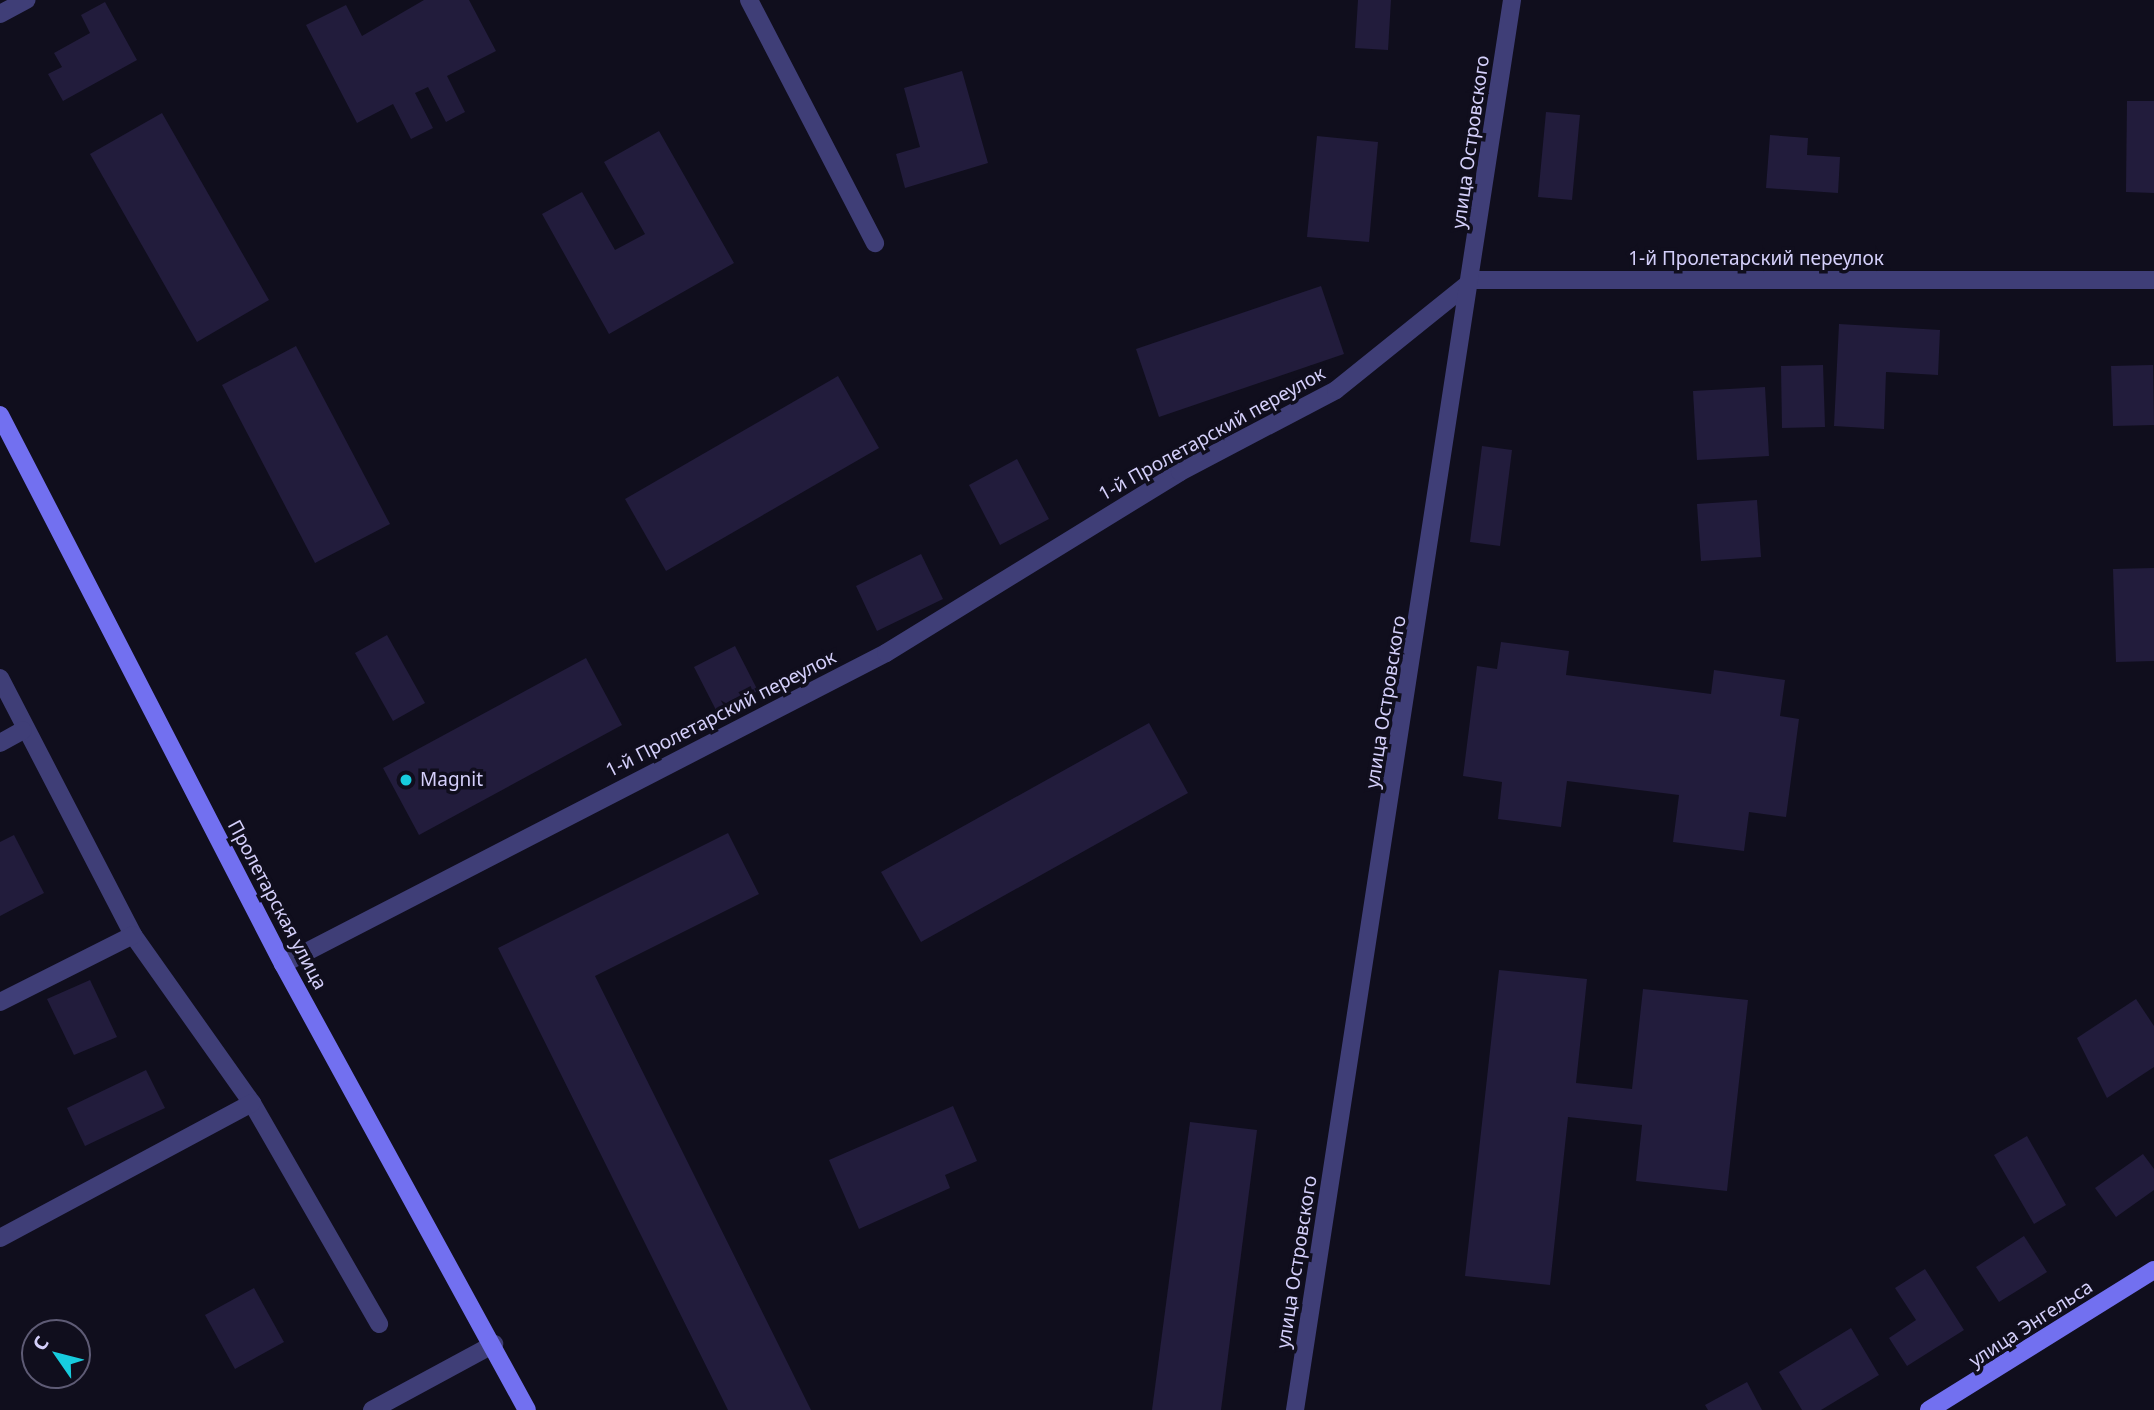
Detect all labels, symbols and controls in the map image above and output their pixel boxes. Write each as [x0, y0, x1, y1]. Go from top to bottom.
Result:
street label: улица Островского [1448, 54, 1494, 230]
street label: 1-й Пролетарский переулок [1628, 248, 1884, 270]
street label: 1-й Пролетарский переулок [1095, 362, 1329, 506]
street label: улица Островского [1361, 614, 1411, 790]
street label: 1-й Пролетарский переулок [602, 646, 840, 782]
place label: Magnit [420, 769, 483, 791]
marker: Magnit [398, 772, 414, 788]
street label: Пролетарская улица [223, 816, 331, 994]
street label: улица Островского [1272, 1174, 1322, 1350]
street label: улица Энгельса [1965, 1276, 2097, 1372]
north arrow [21, 1319, 91, 1389]
text: С [26, 1331, 55, 1356]

